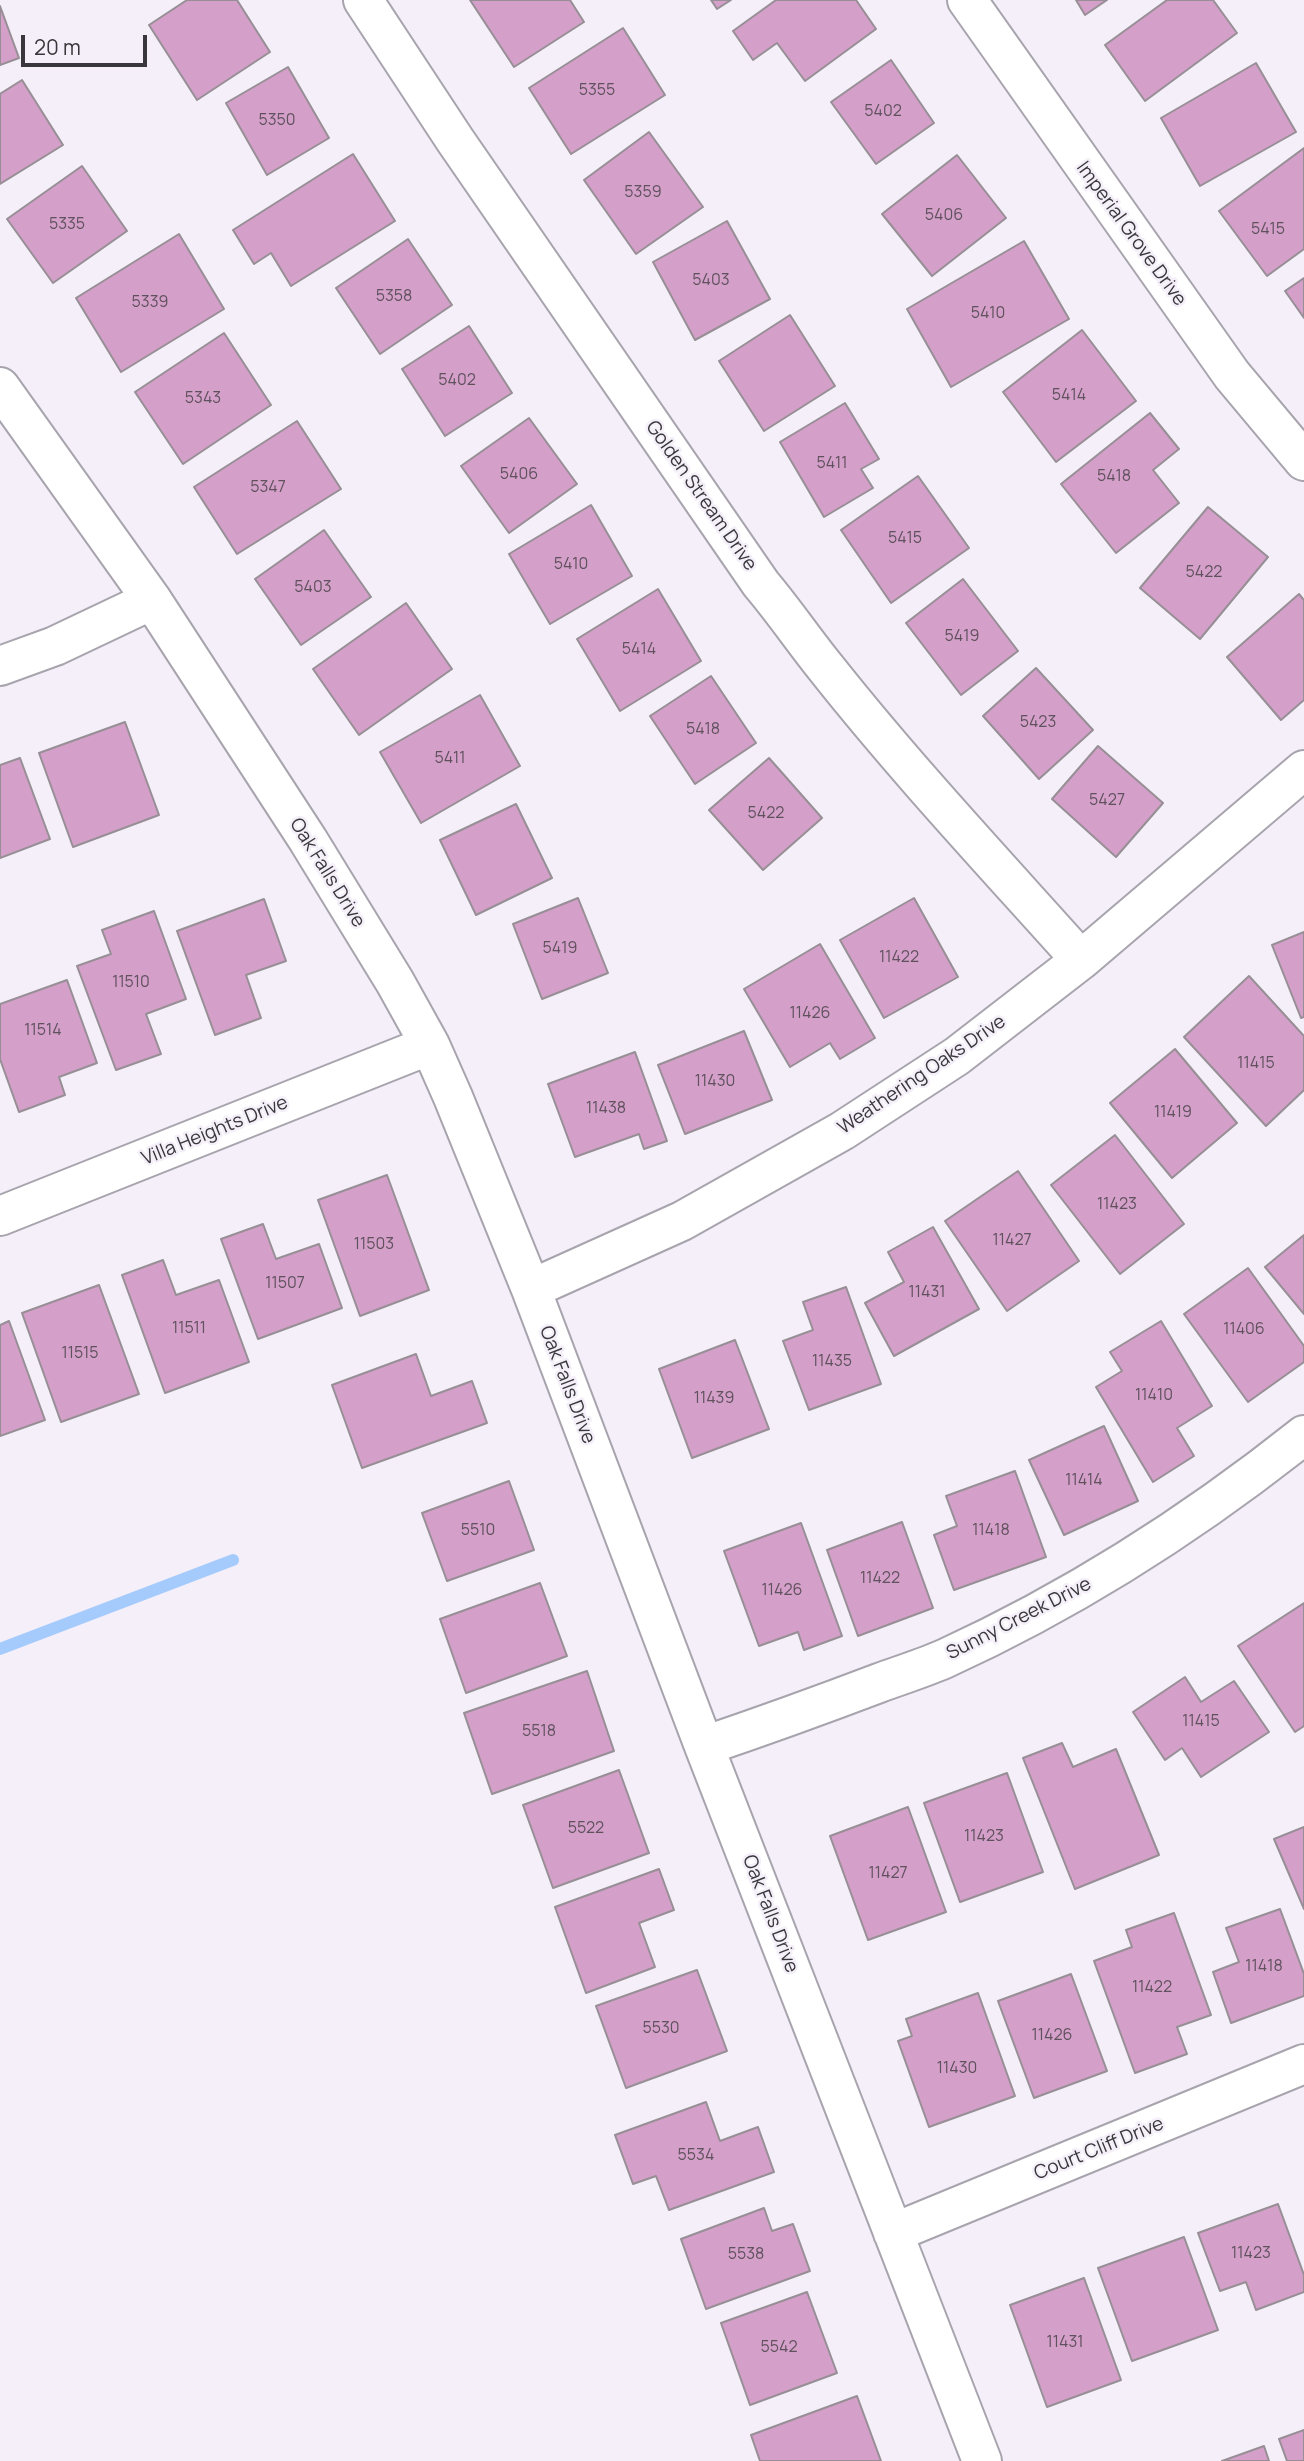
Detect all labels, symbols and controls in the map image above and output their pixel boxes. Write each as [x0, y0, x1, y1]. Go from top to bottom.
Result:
scale bar [24, 21, 150, 65]
text: 20 m [34, 33, 81, 61]
house number: 5355 [579, 81, 615, 101]
house number: 5402 [864, 102, 902, 122]
house number: 5350 [258, 111, 296, 131]
street label: Imperial Grove Drive [1071, 158, 1191, 310]
house number: 5359 [624, 183, 662, 203]
house number: 5406 [925, 206, 963, 226]
house number: 5335 [49, 215, 85, 235]
house number: 5415 [1251, 220, 1285, 240]
house number: 5403 [692, 271, 730, 291]
house number: 5358 [376, 287, 412, 307]
house number: 5339 [132, 293, 168, 313]
house number: 5410 [971, 304, 1005, 324]
house number: 5402 [438, 371, 476, 391]
house number: 5414 [1052, 386, 1086, 406]
house number: 5343 [185, 389, 221, 409]
street label: Golden Stream Drive [641, 417, 761, 575]
house number: 5411 [816, 454, 848, 474]
house number: 5406 [500, 465, 538, 485]
house number: 5418 [1097, 467, 1131, 487]
house number: 5347 [250, 478, 286, 498]
house number: 5415 [888, 529, 922, 549]
house number: 5410 [554, 555, 588, 575]
house number: 5422 [1186, 563, 1222, 583]
house number: 5403 [294, 578, 332, 598]
house number: 5419 [945, 627, 979, 647]
house number: 5414 [622, 640, 656, 660]
house number: 5423 [1020, 713, 1056, 733]
house number: 5418 [686, 720, 720, 740]
house number: 5411 [434, 749, 466, 769]
house number: 5427 [1089, 791, 1125, 811]
house number: 5422 [748, 804, 784, 824]
street label: Oak Falls Drive [284, 814, 370, 932]
house number: 5419 [543, 939, 577, 959]
house number: 11422 [879, 948, 919, 968]
house number: 11510 [112, 973, 150, 993]
house number: 11426 [790, 1004, 830, 1024]
street label: Weathering Oaks Drive [834, 1010, 1010, 1140]
house number: 11514 [24, 1021, 62, 1041]
house number: 11415 [1237, 1054, 1275, 1074]
house number: 11430 [695, 1072, 735, 1092]
street label: Villa Heights Drive [139, 1091, 291, 1171]
house number: 11438 [586, 1099, 626, 1119]
house number: 11419 [1154, 1103, 1192, 1123]
house number: 11423 [1097, 1195, 1137, 1215]
house number: 11427 [992, 1231, 1032, 1251]
house number: 11503 [354, 1235, 394, 1255]
house number: 11507 [265, 1274, 305, 1294]
house number: 11431 [909, 1283, 945, 1303]
house number: 11511 [172, 1319, 206, 1339]
house number: 11406 [1223, 1320, 1265, 1340]
street label: Oak Falls Drive [534, 1323, 600, 1447]
house number: 11515 [61, 1344, 99, 1364]
house number: 11435 [812, 1352, 852, 1372]
house number: 11410 [1135, 1386, 1173, 1406]
house number: 11439 [694, 1389, 734, 1409]
house number: 11414 [1065, 1471, 1103, 1491]
house number: 5510 [461, 1521, 495, 1541]
house number: 11418 [972, 1521, 1010, 1541]
house number: 11422 [860, 1569, 900, 1589]
street label: Sunny Creek Drive [943, 1573, 1095, 1665]
house number: 11426 [762, 1581, 802, 1601]
house number: 11415 [1182, 1712, 1220, 1732]
house number: 5518 [522, 1722, 556, 1742]
house number: 5522 [568, 1819, 604, 1839]
house number: 11423 [964, 1827, 1004, 1847]
street label: Oak Falls Drive [737, 1852, 803, 1976]
house number: 11427 [868, 1864, 908, 1884]
house number: 11418 [1245, 1957, 1283, 1977]
house number: 11422 [1132, 1978, 1172, 1998]
house number: 5530 [642, 2019, 680, 2039]
house number: 11426 [1032, 2026, 1072, 2046]
house number: 11430 [937, 2059, 977, 2079]
street label: Court Cliff Drive [1031, 2113, 1167, 2185]
house number: 5534 [678, 2146, 714, 2166]
house number: 11423 [1231, 2244, 1271, 2264]
house number: 5538 [728, 2245, 764, 2265]
house number: 11431 [1047, 2333, 1083, 2353]
house number: 5542 [760, 2338, 798, 2358]

